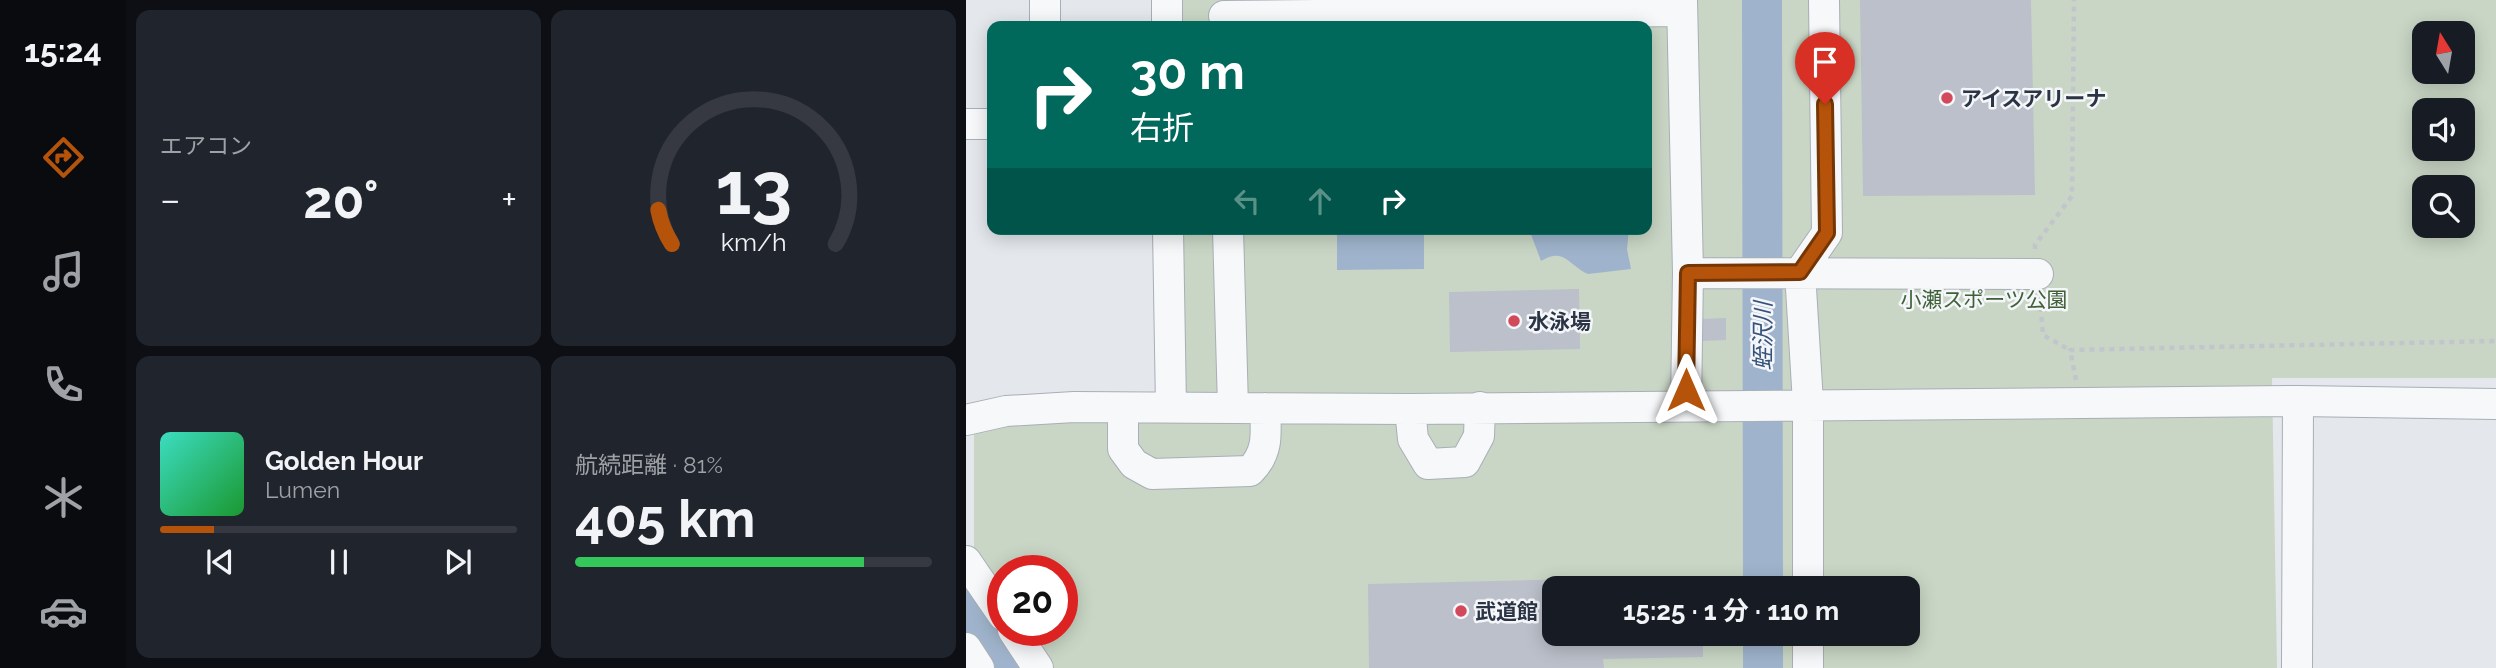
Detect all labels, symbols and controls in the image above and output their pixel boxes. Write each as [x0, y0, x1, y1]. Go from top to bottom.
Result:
north arrow [2412, 21, 2474, 84]
map controls [2412, 21, 2475, 238]
text: 15:24 [24, 32, 102, 69]
pin [1795, 32, 1855, 104]
text: 30 m [1130, 43, 1245, 100]
icon: arrive [1806, 43, 1844, 81]
icon: right [1015, 49, 1106, 140]
place label: アイスアリーナ [1961, 86, 2106, 111]
marker: アイスアリーナ [1939, 90, 1955, 106]
button: sound [2412, 98, 2475, 161]
text: 右折 [1130, 109, 1194, 146]
text: エアコン [160, 132, 252, 159]
icon: directions [39, 133, 88, 182]
text: 13 [715, 146, 792, 231]
text: 20° [303, 169, 379, 230]
button: search [2412, 175, 2475, 238]
text: − [160, 177, 180, 222]
text: + [501, 177, 517, 222]
icon: left [1228, 182, 1266, 220]
icon: ahead [1301, 182, 1339, 220]
icon: right [1374, 182, 1412, 220]
text: km/h [721, 227, 786, 257]
icon: music [39, 247, 88, 296]
park label: 小瀬スポーツ公園 [1900, 287, 2068, 312]
water label: 蛭沢川 [1749, 299, 1776, 371]
place label: 水泳場 [1528, 309, 1591, 334]
marker: 水泳場 [1506, 313, 1522, 329]
position arrow [1649, 353, 1723, 427]
icon: phone [39, 360, 88, 409]
text: Golden Hour [265, 446, 423, 476]
text: 航続距離 · 81% [575, 451, 723, 478]
icon: climate [39, 473, 88, 522]
text: Lumen [265, 476, 340, 503]
text: 405 km [575, 488, 755, 549]
icon: previous [201, 543, 239, 581]
icon: pause [320, 543, 358, 581]
icon: next [439, 543, 477, 581]
speed limit sign: 20 [987, 555, 1078, 646]
icon: car [39, 587, 88, 636]
text: 15:25 · 1 分 · 110 m [1623, 596, 1839, 626]
place label: 武道館 [1475, 599, 1538, 624]
marker: 武道館 [1453, 603, 1469, 619]

